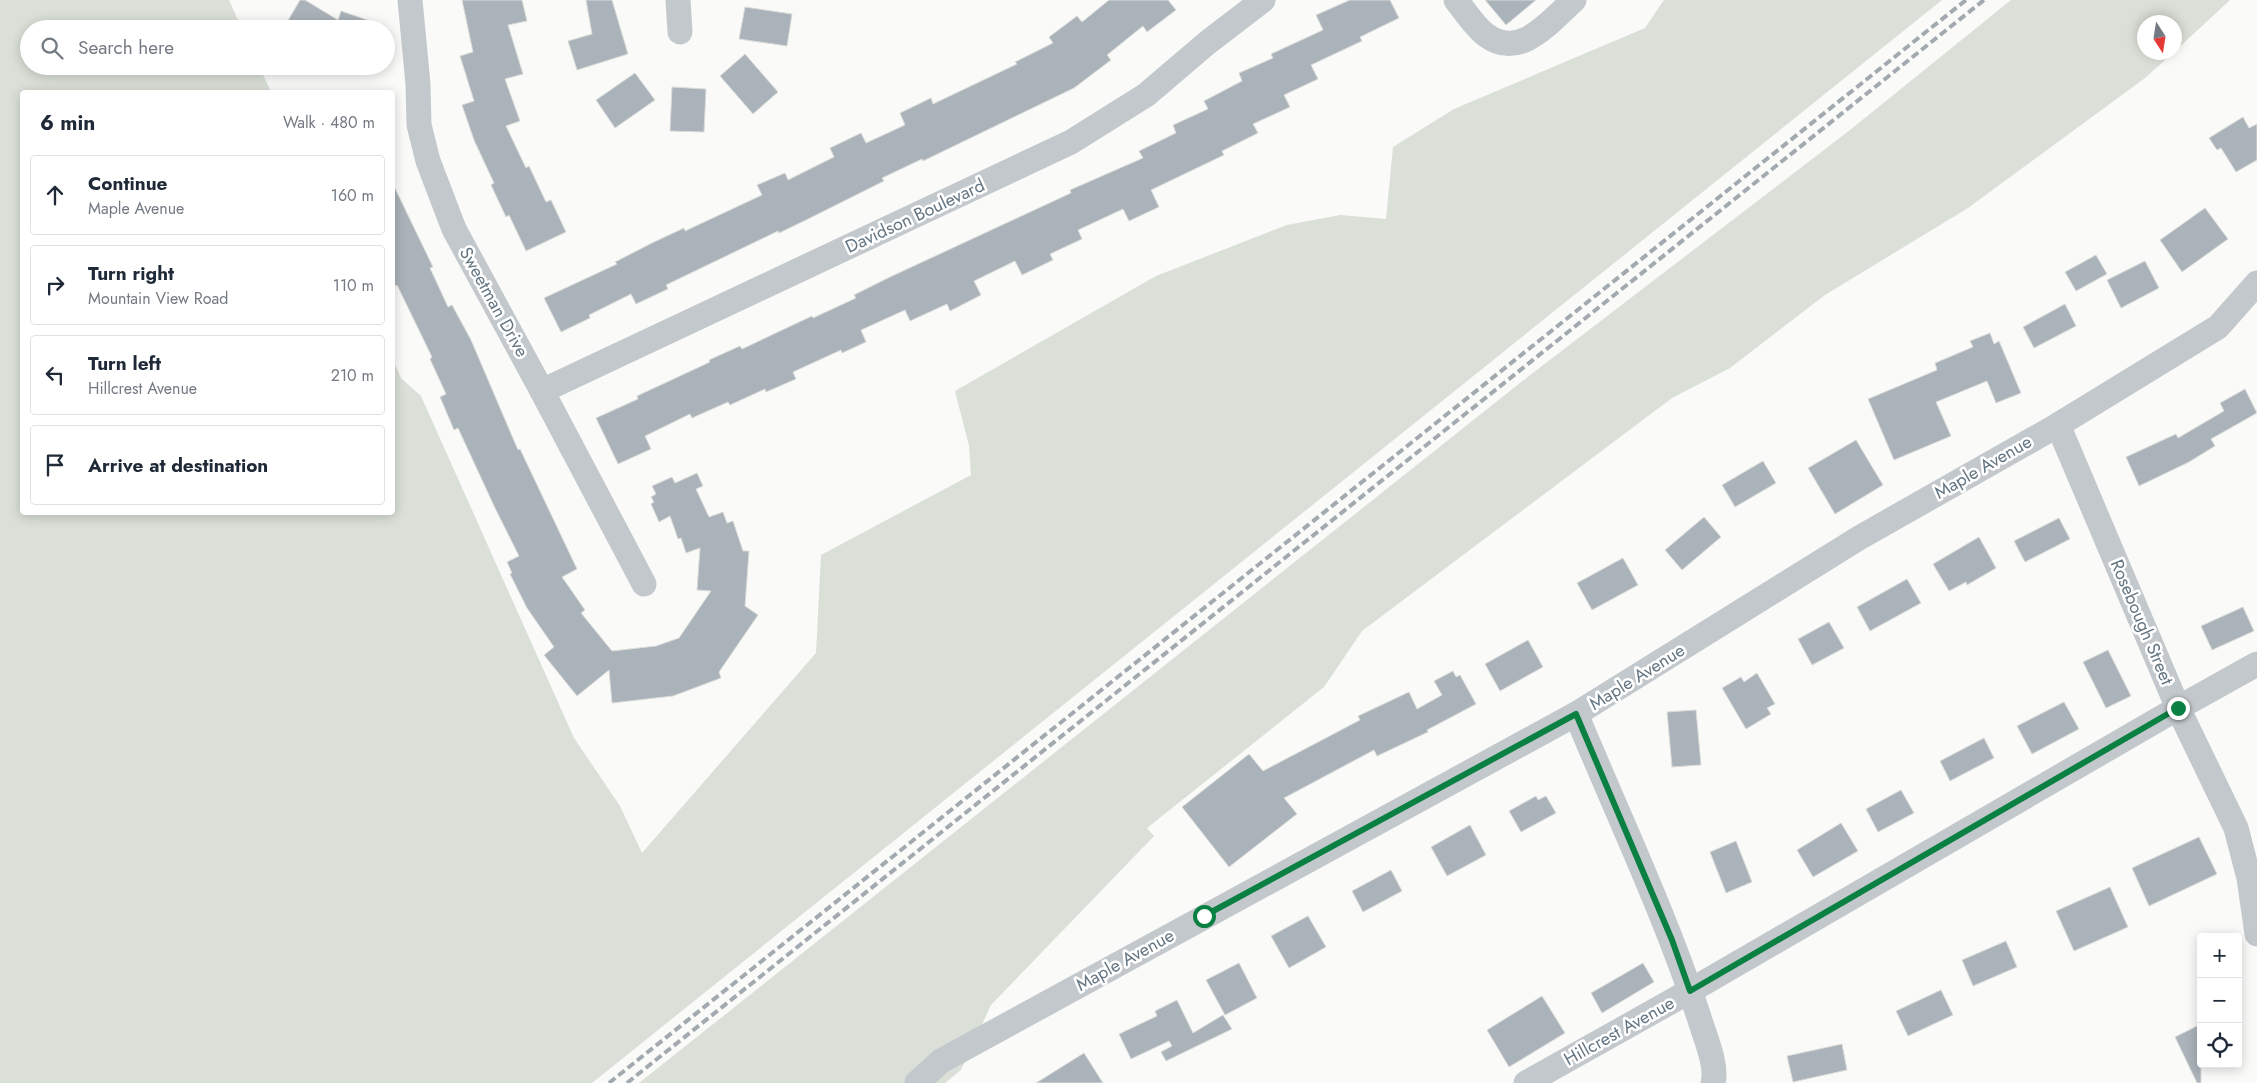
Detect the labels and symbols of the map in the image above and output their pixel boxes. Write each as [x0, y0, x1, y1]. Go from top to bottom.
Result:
north arrow [2137, 15, 2182, 60]
street label: Davidson Boulevard [841, 172, 989, 260]
street label: Sweetman Drive [453, 242, 535, 362]
street label: Maple Avenue [1930, 429, 2036, 505]
street label: Rosebough Street [2104, 555, 2180, 689]
street label: Maple Avenue [1584, 637, 1690, 717]
route end [2167, 697, 2190, 720]
route start [1193, 905, 1216, 928]
street label: Maple Avenue [1071, 922, 1179, 998]
street label: Hillcrest Avenue [1559, 990, 1679, 1072]

